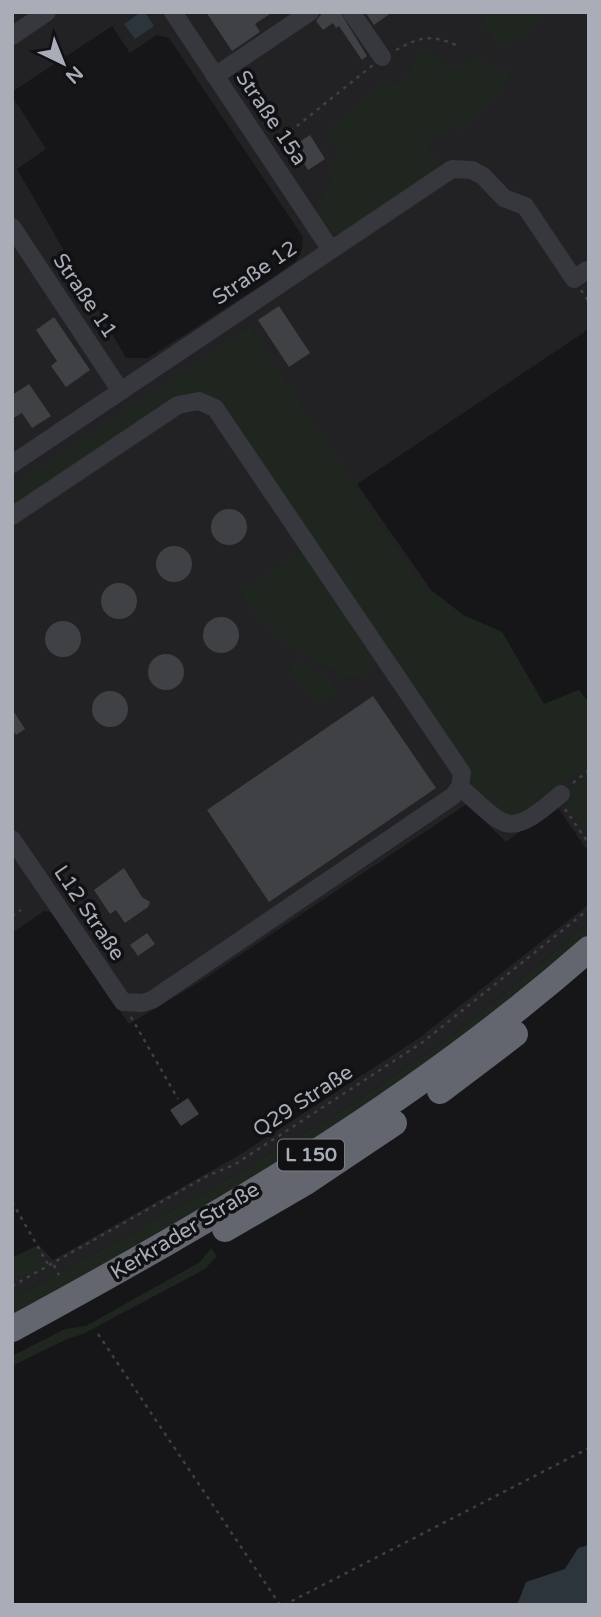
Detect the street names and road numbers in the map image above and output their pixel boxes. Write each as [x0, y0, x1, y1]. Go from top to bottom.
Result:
street label: Straße 15a [230, 66, 312, 170]
street label: Straße 12 [208, 236, 302, 310]
street label: Straße 11 [48, 249, 122, 343]
street label: L12 Straße [48, 861, 130, 965]
street label: Q29 Straße [248, 1059, 358, 1142]
road number: L 150 [278, 1140, 344, 1170]
street label: Kerkrader Straße [106, 1177, 264, 1285]

